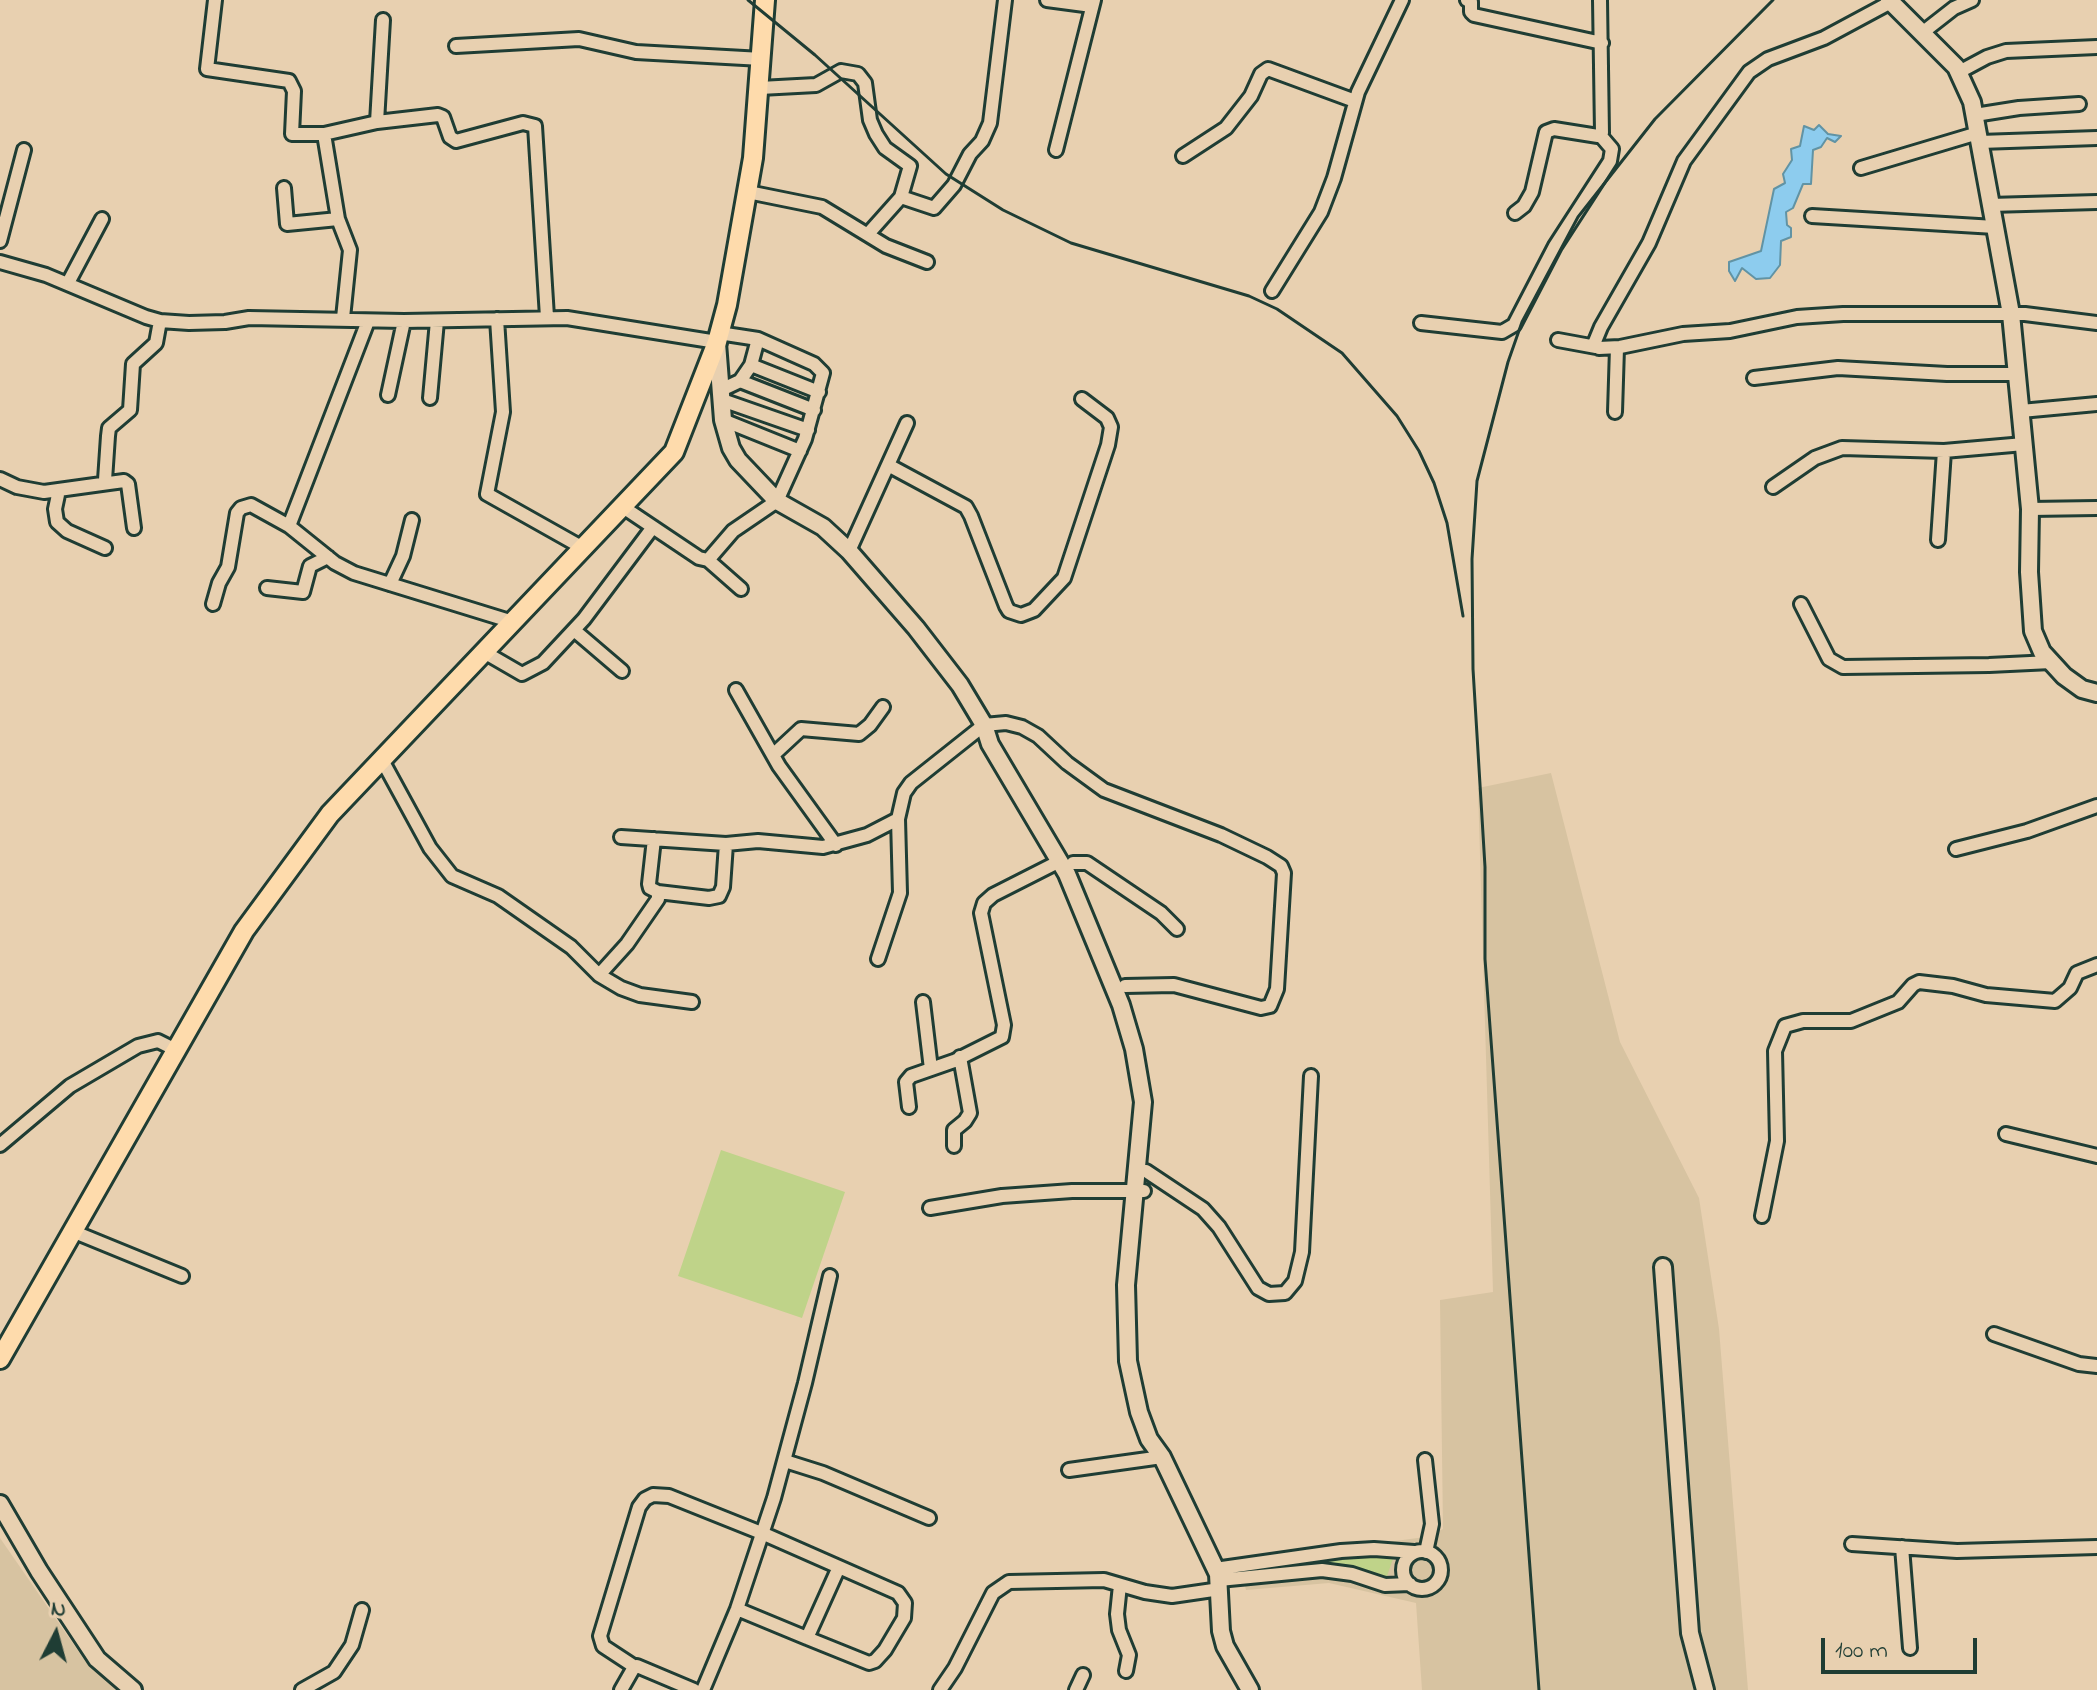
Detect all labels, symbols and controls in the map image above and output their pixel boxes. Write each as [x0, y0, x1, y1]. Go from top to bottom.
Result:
text: N [49, 1593, 68, 1627]
north arrow [16, 1594, 96, 1674]
scale bar [1825, 1622, 1981, 1672]
text: 100 m [1835, 1634, 1888, 1669]

